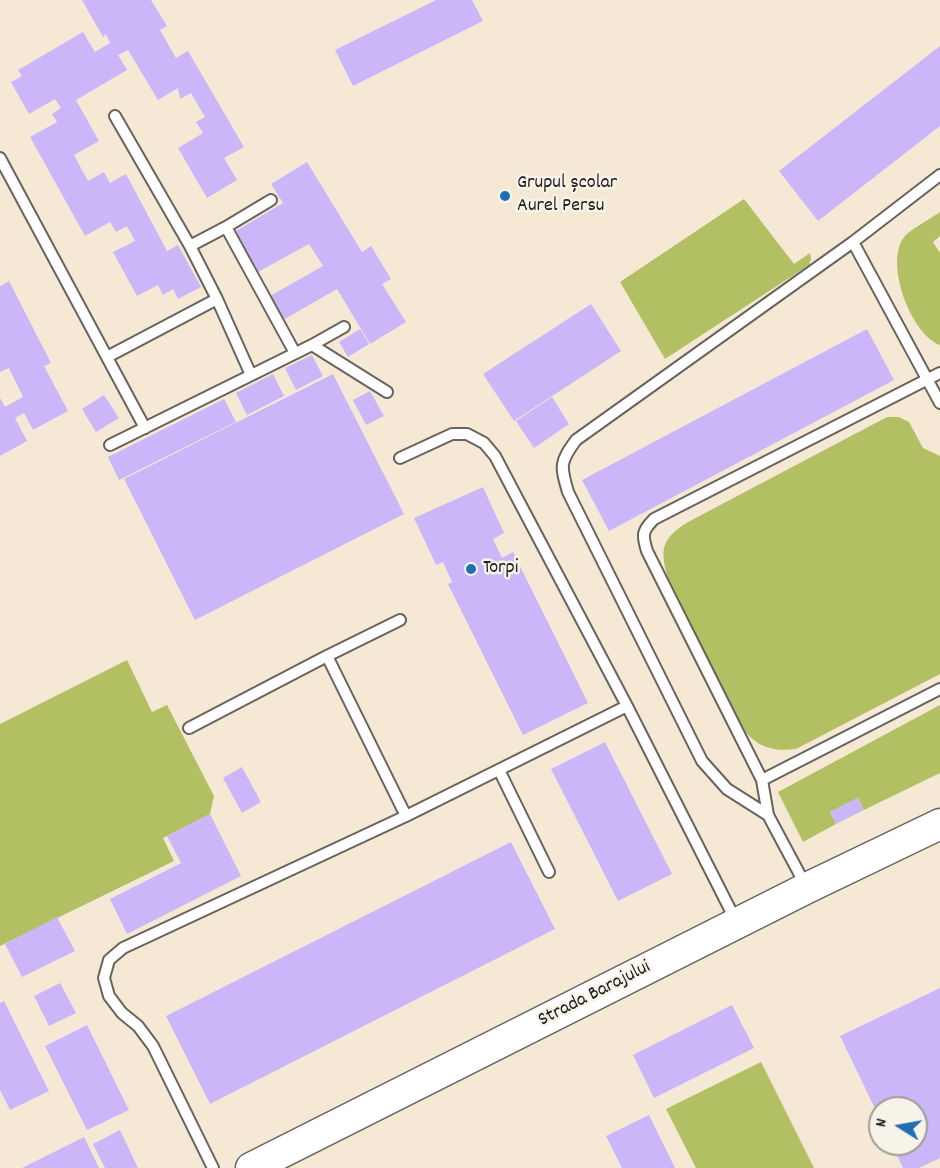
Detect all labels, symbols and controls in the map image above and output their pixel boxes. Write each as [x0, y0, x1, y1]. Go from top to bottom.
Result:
place label: Grupul școlar Aurel Persu [517, 172, 617, 219]
marker: Grupul școlar Aurel Persu [498, 189, 512, 203]
place label: Torpi [483, 557, 518, 581]
marker: Torpi [464, 562, 478, 576]
street label: Strada Barajului [535, 956, 655, 1034]
north arrow [868, 1096, 928, 1156]
text: N [870, 1117, 894, 1129]

